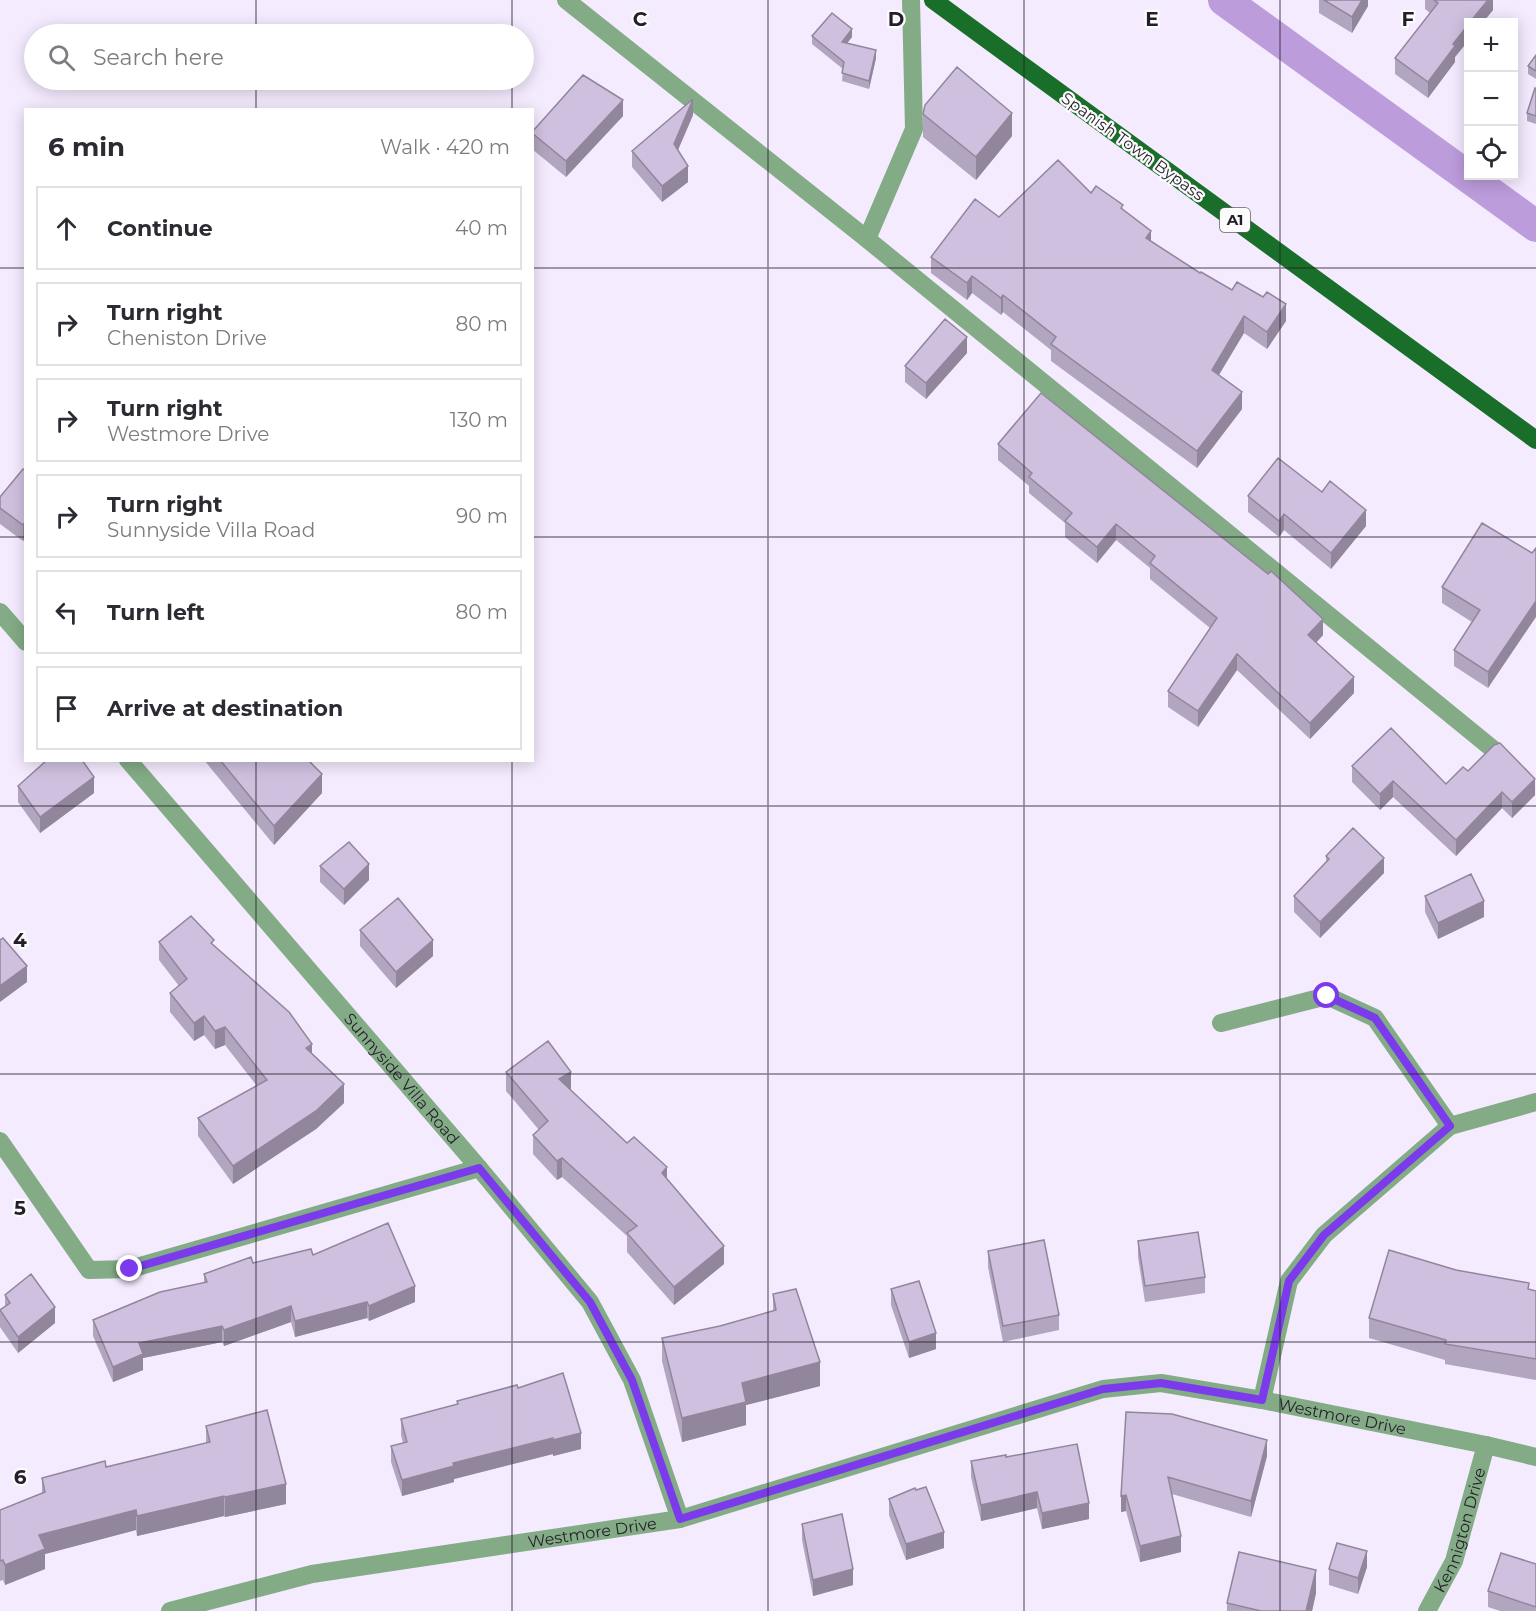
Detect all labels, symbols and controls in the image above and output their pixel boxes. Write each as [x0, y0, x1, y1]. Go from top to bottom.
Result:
text: C [633, 7, 648, 31]
text: D [888, 7, 904, 31]
text: E [1145, 7, 1159, 31]
text: F [1402, 7, 1415, 31]
map controls [1464, 18, 1518, 180]
button: + [1464, 18, 1518, 72]
search box [24, 24, 534, 90]
icon: search [45, 41, 78, 74]
text: Search here [93, 44, 224, 71]
button: − [1464, 72, 1518, 126]
street label: Spanish Town Bypass [1058, 88, 1208, 205]
button: locate [1464, 126, 1518, 180]
text: 6 min [48, 131, 125, 163]
text: Walk · 420 m [380, 135, 510, 159]
road number: A1 [1220, 208, 1250, 232]
icon: ahead [50, 212, 83, 245]
text: Continue [107, 215, 213, 242]
text: 40 m [455, 216, 508, 240]
text: Turn right [107, 299, 222, 326]
icon: right [50, 308, 83, 341]
text: 80 m [456, 312, 508, 336]
text: Cheniston Drive [107, 326, 267, 350]
text: Turn right [107, 395, 222, 422]
icon: right [50, 404, 83, 437]
text: 130 m [450, 408, 508, 432]
text: Westmore Drive [107, 422, 269, 446]
text: Turn right [107, 491, 222, 518]
icon: right [50, 500, 83, 533]
text: 90 m [456, 504, 508, 528]
text: Sunnyside Villa Road [107, 518, 315, 542]
icon: left [50, 596, 83, 629]
text: Turn left [107, 599, 205, 626]
text: 80 m [456, 600, 508, 624]
icon: arrive [50, 692, 83, 725]
text: Arrive at destination [107, 695, 343, 722]
text: 4 [13, 928, 27, 952]
route start [1313, 982, 1339, 1008]
street label: Sunnyside Villa Road [340, 1009, 463, 1148]
text: 5 [14, 1196, 26, 1220]
route end [116, 1255, 142, 1281]
street label: Westmore Drive [1277, 1395, 1408, 1439]
text: 6 [14, 1465, 27, 1489]
street label: Kennigton Drive [1430, 1465, 1489, 1596]
street label: Westmore Drive [527, 1514, 658, 1552]

